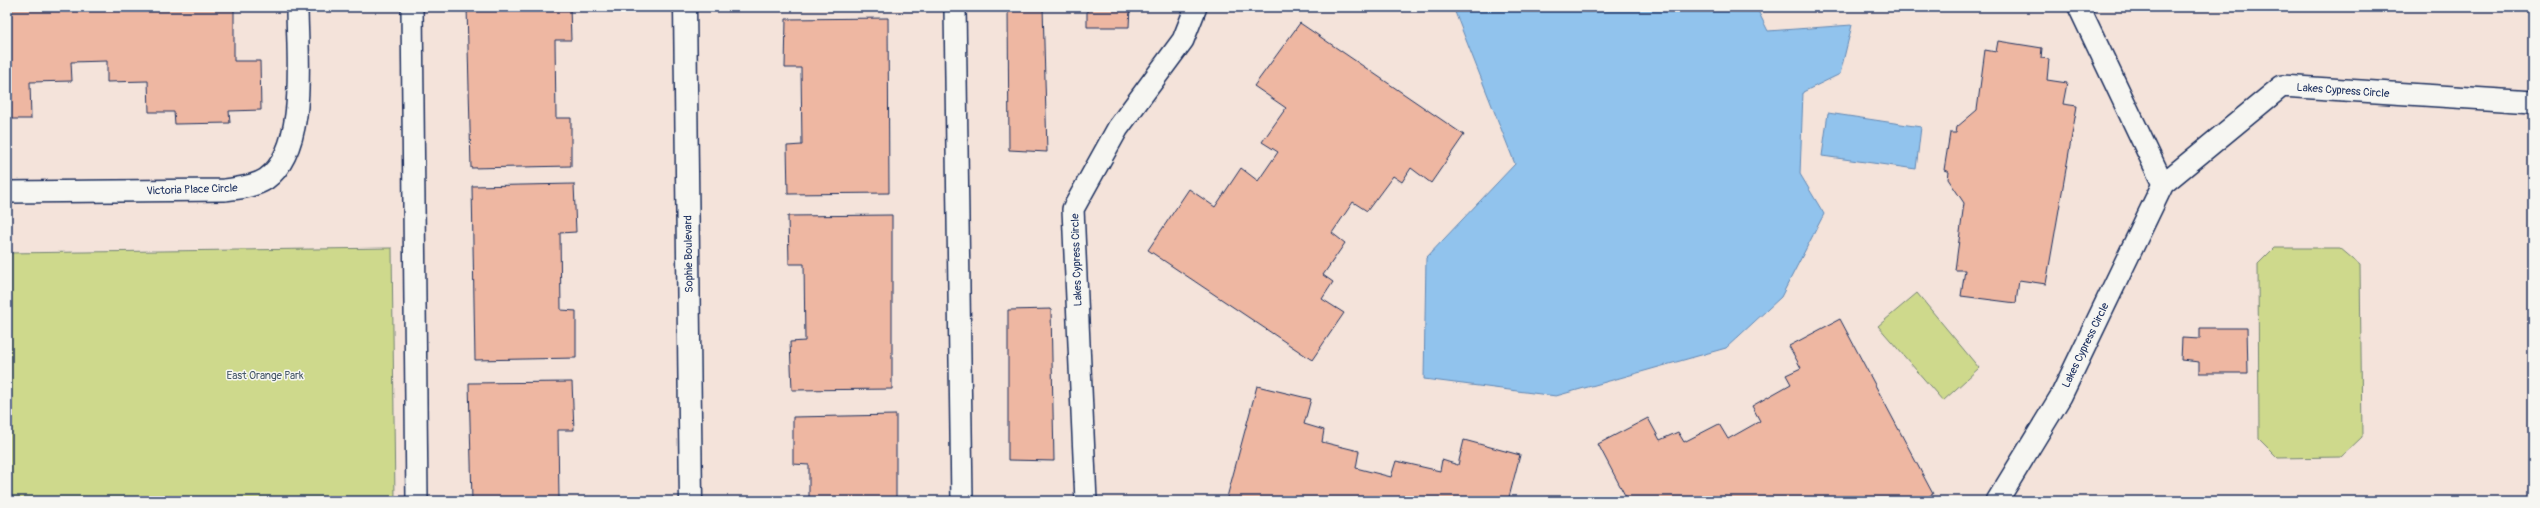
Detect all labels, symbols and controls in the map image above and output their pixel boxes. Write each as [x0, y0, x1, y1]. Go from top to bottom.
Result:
street label: Lakes Cypress Circle [2296, 81, 2390, 100]
street label: Victoria Place Circle [146, 181, 238, 198]
street label: Lakes Cypress Circle [1068, 213, 1085, 307]
street label: Sophie Boulevard [681, 215, 696, 293]
street label: Lakes Cypress Circle [2059, 300, 2112, 390]
park label: East Orange Park [226, 369, 304, 382]

